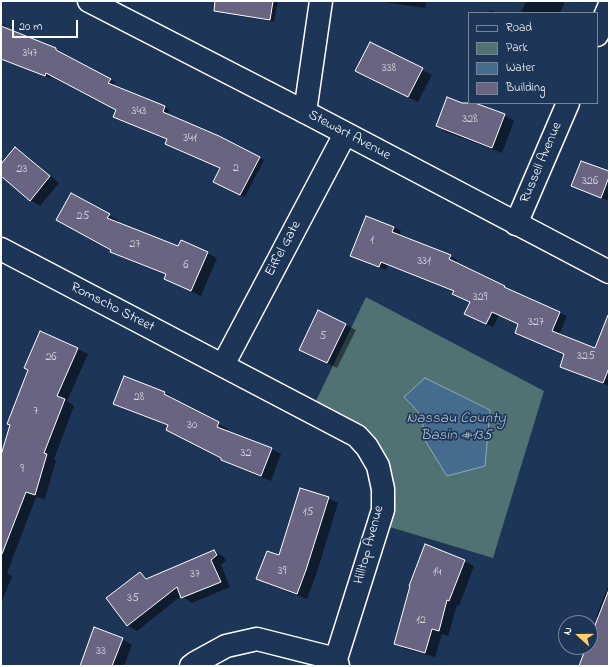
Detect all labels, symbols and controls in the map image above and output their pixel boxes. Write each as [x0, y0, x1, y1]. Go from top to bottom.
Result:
scale bar [14, 12, 80, 38]
legend [468, 12, 598, 104]
text: 20 m [19, 18, 42, 36]
text: Road [506, 19, 532, 37]
text: Park [506, 39, 528, 57]
house number: 347 [23, 47, 37, 61]
text: Water [506, 59, 535, 77]
house number: 338 [382, 62, 396, 76]
text: Building [506, 79, 545, 97]
house number: 343 [132, 105, 146, 119]
street label: Stewart Avenue [305, 107, 393, 165]
house number: 328 [462, 113, 478, 127]
street label: Russell Avenue [517, 120, 567, 206]
house number: 341 [183, 132, 197, 146]
house number: 2 [233, 162, 239, 176]
house number: 23 [17, 163, 27, 177]
house number: 326 [582, 175, 598, 189]
house number: 25 [77, 210, 89, 224]
street label: Eiffel Gate [262, 218, 306, 280]
house number: 1 [370, 234, 374, 248]
house number: 27 [130, 238, 140, 252]
house number: 331 [417, 255, 431, 269]
house number: 6 [183, 259, 189, 273]
street label: Romscho Street [67, 280, 157, 336]
house number: 329 [473, 291, 487, 305]
house number: 327 [528, 316, 544, 330]
house number: 5 [320, 330, 326, 344]
house number: 325 [577, 350, 595, 364]
house number: 26 [45, 351, 57, 365]
house number: 28 [134, 391, 144, 405]
house number: 7 [34, 405, 38, 419]
water label: Nassau County Basin #135 [406, 411, 506, 446]
house number: 30 [187, 419, 197, 433]
house number: 32 [241, 447, 251, 461]
house number: 9 [20, 463, 24, 477]
street label: Hilltop Avenue [351, 504, 389, 586]
house number: 15 [303, 506, 313, 520]
house number: 39 [278, 565, 286, 579]
house number: 14 [433, 566, 441, 580]
house number: 37 [190, 568, 200, 582]
house number: 35 [127, 592, 139, 606]
house number: 12 [416, 614, 426, 628]
north arrow [558, 615, 598, 655]
text: N [559, 625, 577, 637]
house number: 33 [96, 645, 106, 659]

